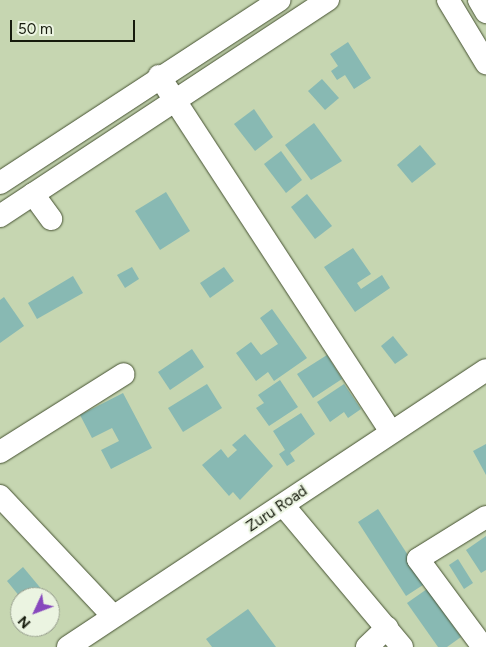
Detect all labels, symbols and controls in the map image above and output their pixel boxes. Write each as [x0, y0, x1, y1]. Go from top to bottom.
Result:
scale bar [12, 10, 138, 42]
text: 50 m [18, 20, 53, 38]
street label: Zuru Road [243, 482, 311, 536]
north arrow [10, 587, 60, 637]
text: N [14, 612, 34, 632]

